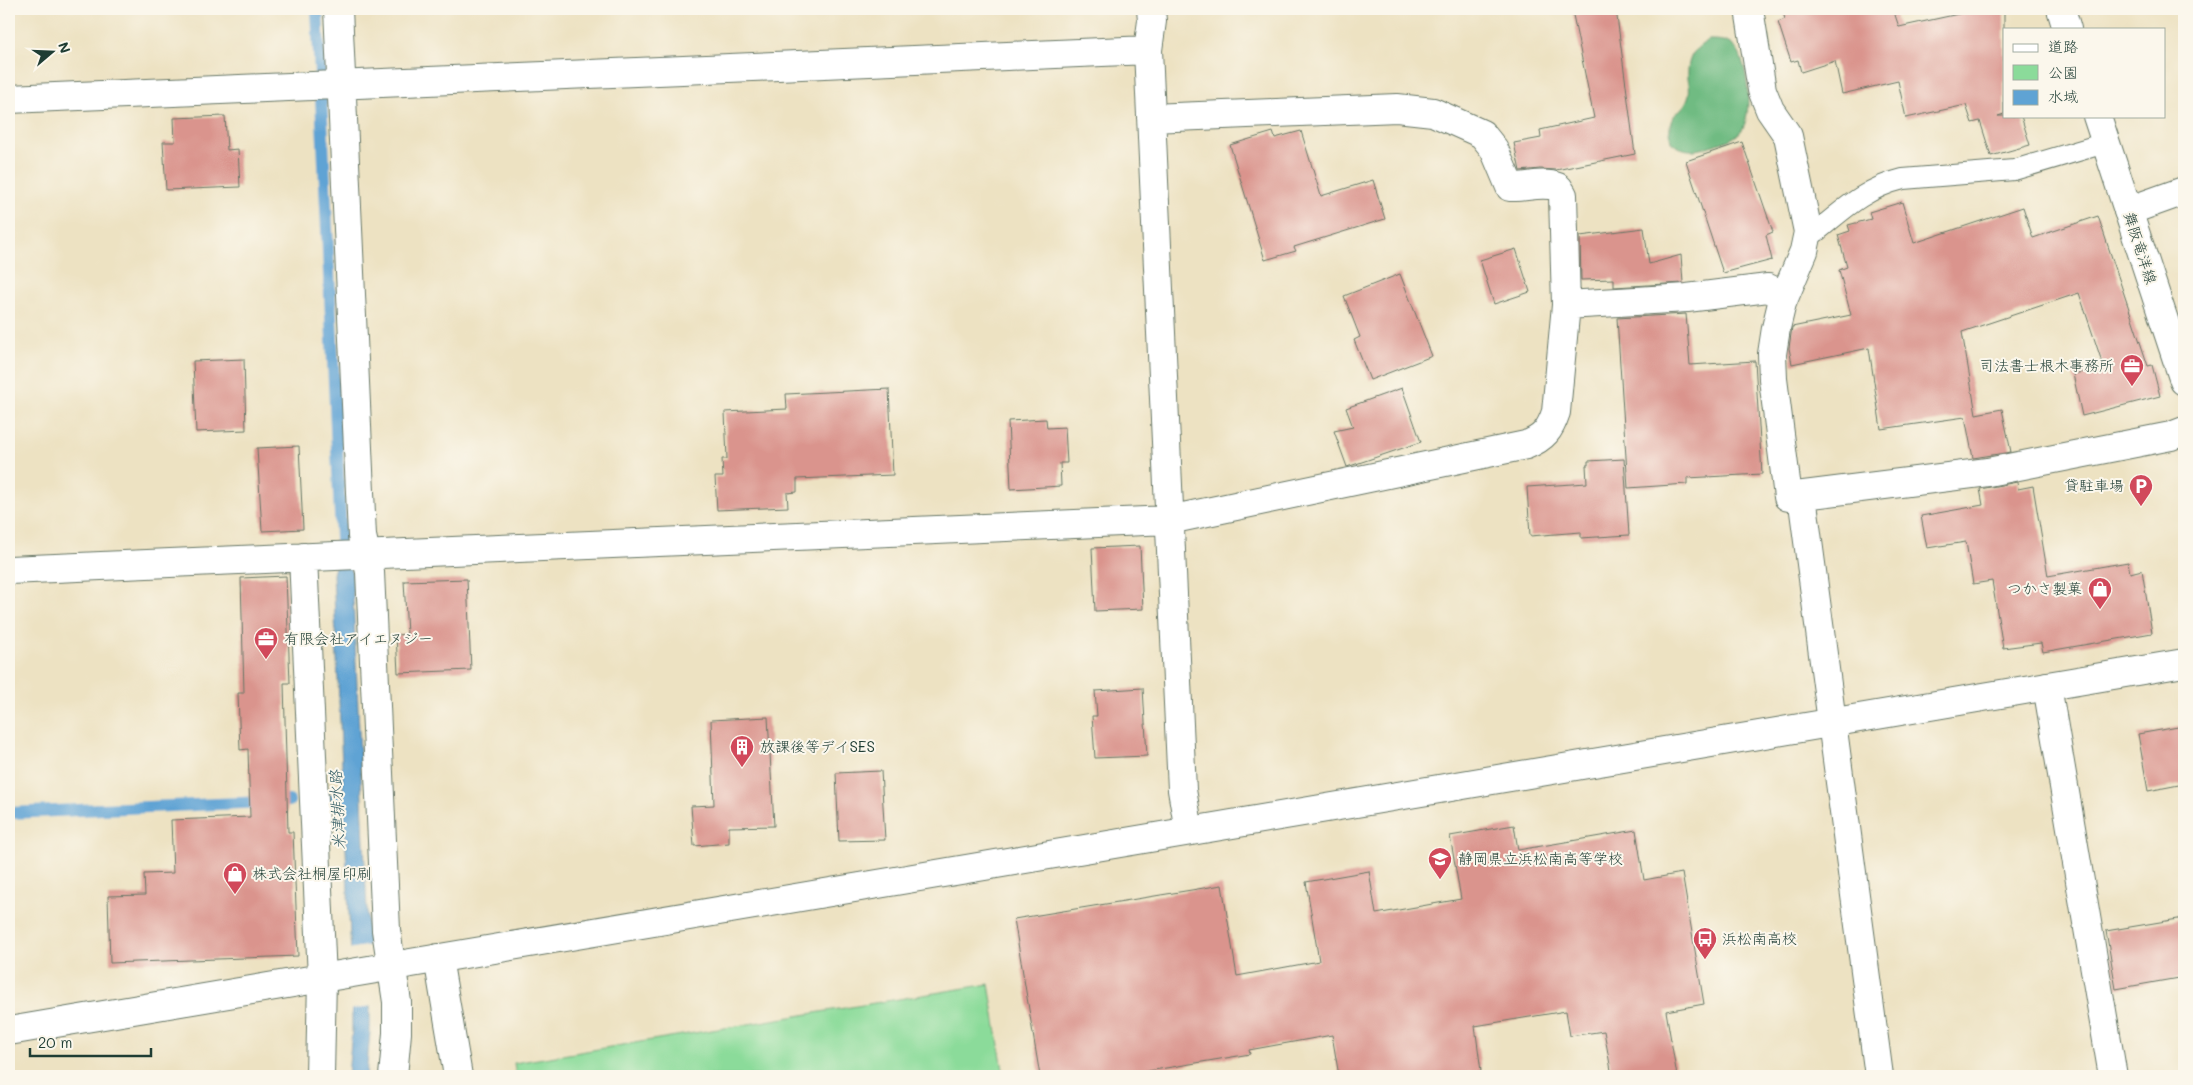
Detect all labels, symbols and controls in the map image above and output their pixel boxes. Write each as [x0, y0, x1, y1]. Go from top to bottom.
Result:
north arrow [28, 28, 78, 78]
legend [2003, 28, 2166, 118]
text: 道路 [2048, 36, 2078, 56]
text: N [54, 39, 75, 56]
text: 公園 [2048, 62, 2078, 82]
text: 水域 [2048, 86, 2078, 106]
street label: 舞阪竜洋線 [2120, 209, 2162, 286]
office icon: 司法書士根木事務所 [2119, 353, 2145, 387]
place label: 司法書士根木事務所 [1979, 355, 2114, 375]
parking icon: 貸駐車場 [2128, 473, 2154, 507]
place label: 貸駐車場 [2064, 475, 2124, 495]
shop icon: つかさ製菓 [2087, 576, 2113, 610]
place label: つかさ製菓 [2007, 578, 2082, 598]
office icon: 有限会社アイエヌジー [253, 626, 279, 660]
place label: 有限会社アイエヌジー [284, 628, 433, 648]
building icon: 放課後等デイSES [729, 734, 755, 768]
place label: 放課後等デイSES [760, 736, 875, 756]
water label: 米津排水路 [324, 769, 349, 851]
school or university icon: 静岡県立浜松南高等学校 [1427, 846, 1453, 880]
place label: 静岡県立浜松南高等学校 [1458, 848, 1623, 868]
shop icon: 株式会社桐屋印刷 [222, 861, 248, 895]
place label: 株式会社桐屋印刷 [252, 863, 372, 883]
bus stop icon: 浜松南高校 [1692, 926, 1718, 960]
place label: 浜松南高校 [1722, 928, 1797, 948]
scale bar [30, 1025, 151, 1057]
text: 20 m [38, 1032, 72, 1052]

